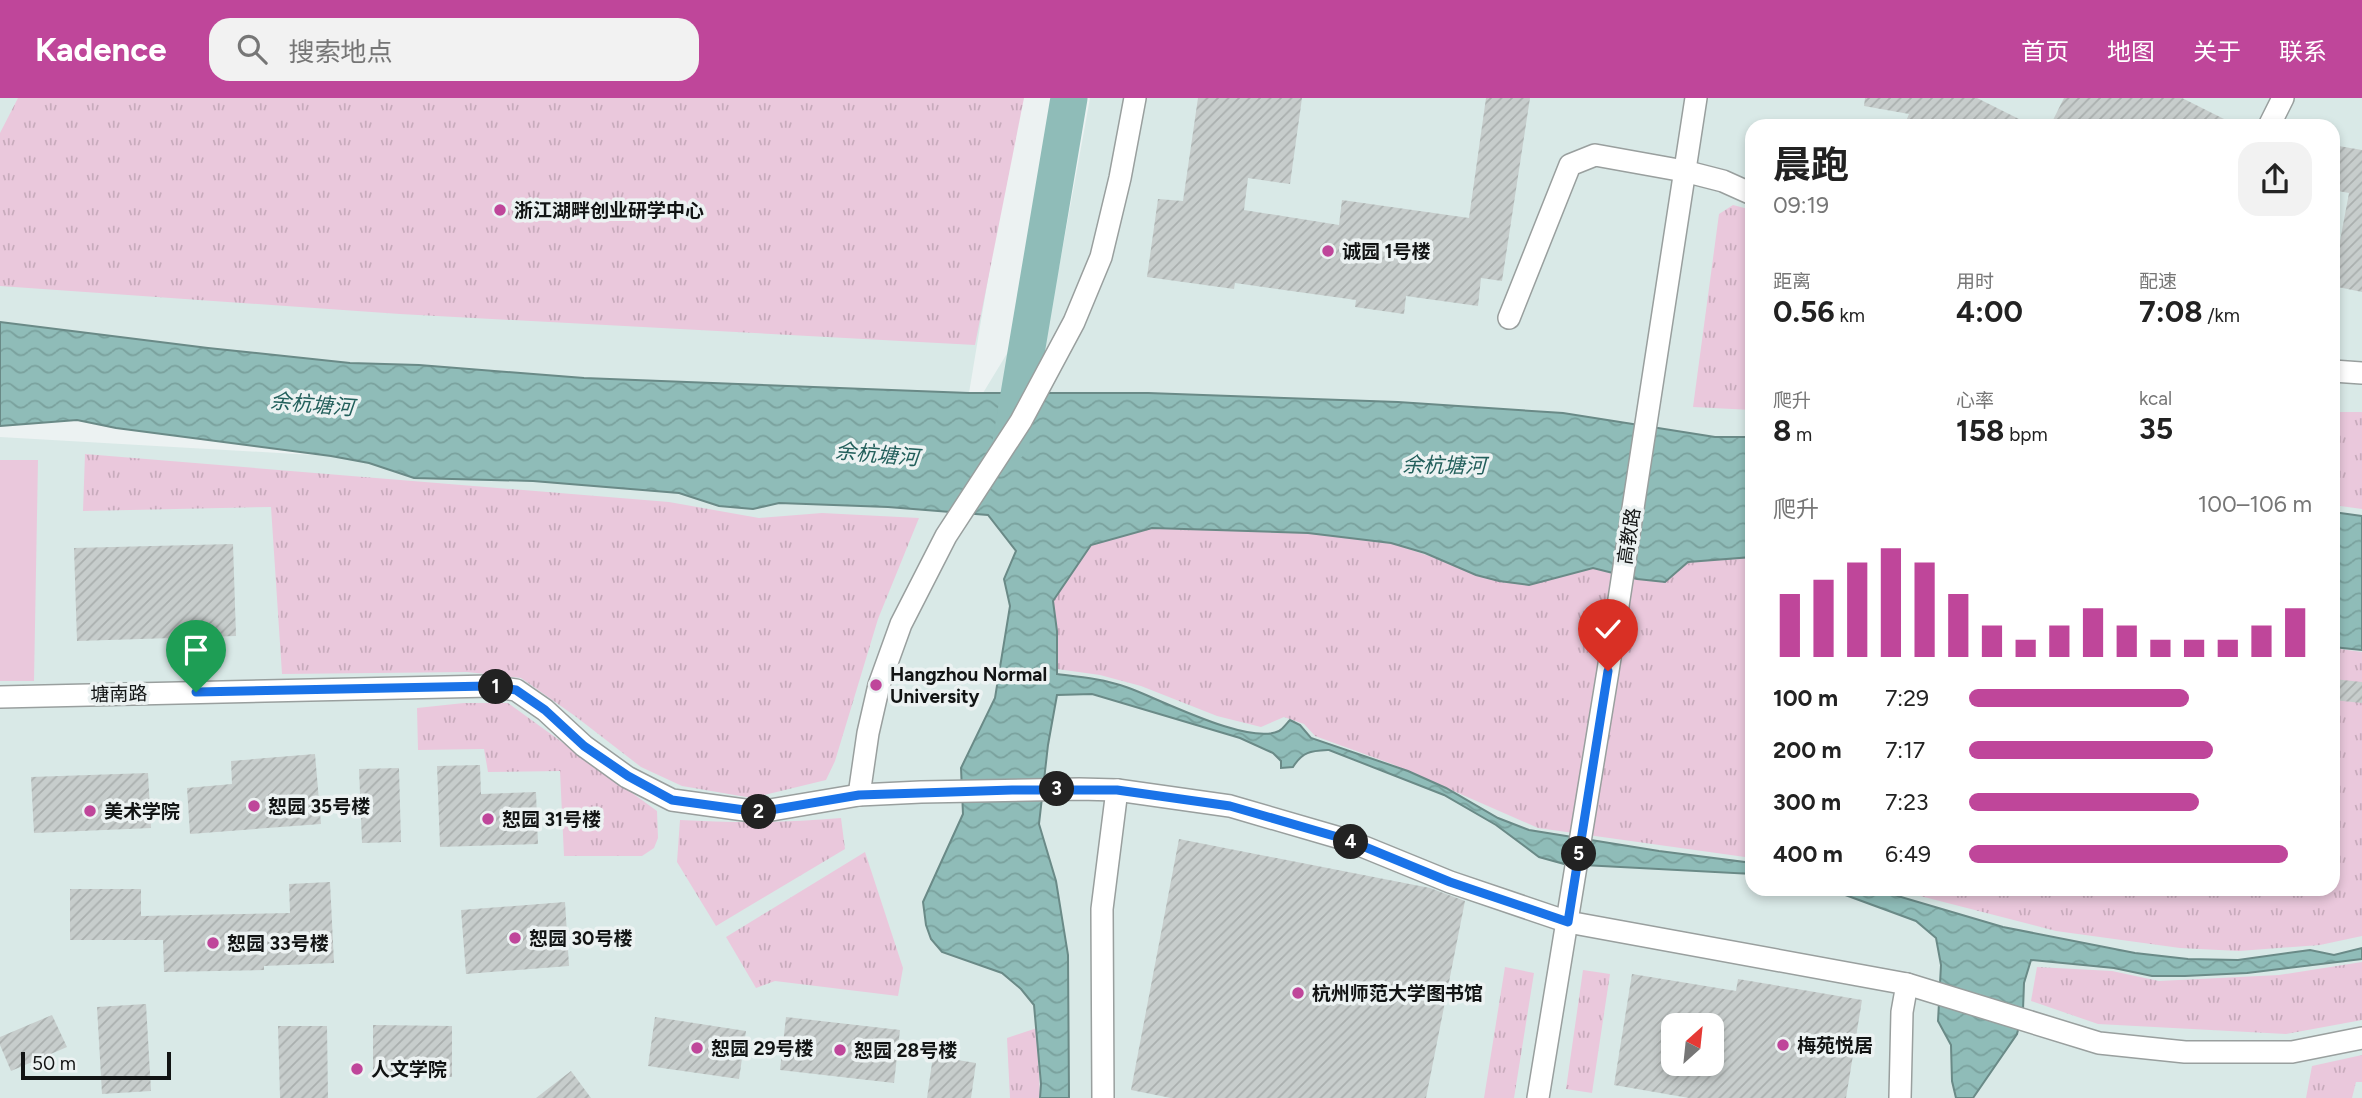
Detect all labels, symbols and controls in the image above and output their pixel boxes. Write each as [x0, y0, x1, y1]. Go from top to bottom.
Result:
search box [209, 18, 699, 81]
text: Kadence [35, 30, 167, 69]
icon: search [233, 30, 271, 68]
text: 搜索地点 [289, 36, 393, 68]
text: 首页 [2021, 37, 2069, 66]
text: 地图 [2107, 37, 2155, 66]
text: 关于 [2193, 37, 2241, 66]
text: 联系 [2279, 37, 2327, 66]
text: 晨跑 [1773, 142, 1849, 188]
button: share [2238, 142, 2312, 216]
text: 09:19 [1773, 191, 1829, 219]
place label: 浙江湖畔创业研学中心 [514, 199, 704, 222]
marker: 浙江湖畔创业研学中心 [492, 202, 508, 218]
place label: 诚园 1号楼 [1342, 240, 1431, 263]
marker: 诚园 1号楼 [1320, 243, 1336, 259]
text: 距离 [1773, 270, 1811, 293]
text: 用时 [1956, 270, 1994, 293]
text: 配速 [2139, 270, 2177, 293]
text: 0.56 [1773, 293, 1835, 330]
text: 4:00 [1956, 293, 2023, 330]
text: 7:08 [2139, 293, 2203, 330]
text: km [1835, 304, 1865, 327]
text: /km [2203, 304, 2240, 327]
text: kcal [2139, 387, 2172, 410]
water label: 余杭塘河 [269, 388, 359, 420]
text: 爬升 [1773, 389, 1811, 412]
text: 心率 [1956, 389, 1994, 412]
text: 35 [2139, 410, 2173, 447]
text: 8 [1773, 412, 1791, 449]
text: 158 [1956, 412, 2004, 449]
text: m [1791, 423, 1812, 446]
text: bpm [2004, 423, 2048, 446]
water label: 余杭塘河 [834, 438, 924, 470]
water label: 余杭塘河 [1402, 452, 1490, 478]
text: 100–106 m [2198, 490, 2312, 518]
text: 爬升 [1773, 495, 1819, 523]
street label: 高教路 [1613, 506, 1645, 566]
pin [1578, 599, 1638, 671]
icon: check [1589, 610, 1627, 648]
pin [166, 620, 226, 692]
icon: arrive [177, 631, 215, 669]
place label: Hangzhou Normal University [890, 663, 1047, 708]
pin: 1 [478, 670, 514, 704]
text: 1 [491, 675, 500, 698]
marker: Hangzhou Normal University [868, 677, 884, 693]
street label: 塘南路 [90, 682, 148, 706]
text: 100 m [1773, 684, 1838, 712]
text: 7:29 [1885, 684, 1929, 712]
text: 200 m [1773, 736, 1842, 764]
text: 7:17 [1885, 736, 1925, 764]
pin: 3 [1040, 772, 1074, 806]
text: 3 [1051, 777, 1062, 800]
text: 300 m [1773, 788, 1841, 816]
text: 7:23 [1885, 788, 1929, 816]
pin: 2 [742, 794, 776, 830]
place label: 恕园 35号楼 [268, 795, 370, 818]
marker: 恕园 35号楼 [246, 798, 262, 814]
place label: 美术学院 [104, 800, 180, 823]
text: 2 [753, 800, 764, 823]
marker: 美术学院 [82, 803, 98, 819]
place label: 恕园 31号楼 [502, 808, 601, 831]
marker: 恕园 31号楼 [480, 811, 496, 827]
pin: 4 [1334, 824, 1368, 860]
text: 4 [1344, 830, 1357, 853]
pin: 5 [1562, 836, 1596, 872]
text: 400 m [1773, 840, 1843, 868]
text: 6:49 [1885, 840, 1931, 868]
text: 5 [1573, 842, 1584, 865]
place label: 恕园 30号楼 [529, 927, 632, 950]
marker: 恕园 30号楼 [507, 930, 523, 946]
place label: 恕园 33号楼 [227, 932, 329, 955]
marker: 恕园 33号楼 [205, 935, 221, 951]
place label: 杭州师范大学图书馆 [1312, 982, 1483, 1005]
marker: 杭州师范大学图书馆 [1290, 985, 1306, 1001]
north arrow [1661, 1013, 1724, 1076]
map controls [1661, 1013, 1724, 1076]
place label: 梅苑悦居 [1797, 1034, 1873, 1057]
place label: 恕园 29号楼 [711, 1037, 814, 1060]
marker: 梅苑悦居 [1775, 1037, 1791, 1053]
place label: 恕园 28号楼 [854, 1039, 957, 1062]
marker: 恕园 29号楼 [689, 1040, 705, 1056]
marker: 恕园 28号楼 [832, 1042, 848, 1058]
scale bar [21, 1049, 172, 1081]
text: 50 m [32, 1052, 76, 1075]
place label: 人文学院 [371, 1058, 447, 1081]
marker: 人文学院 [349, 1061, 365, 1077]

